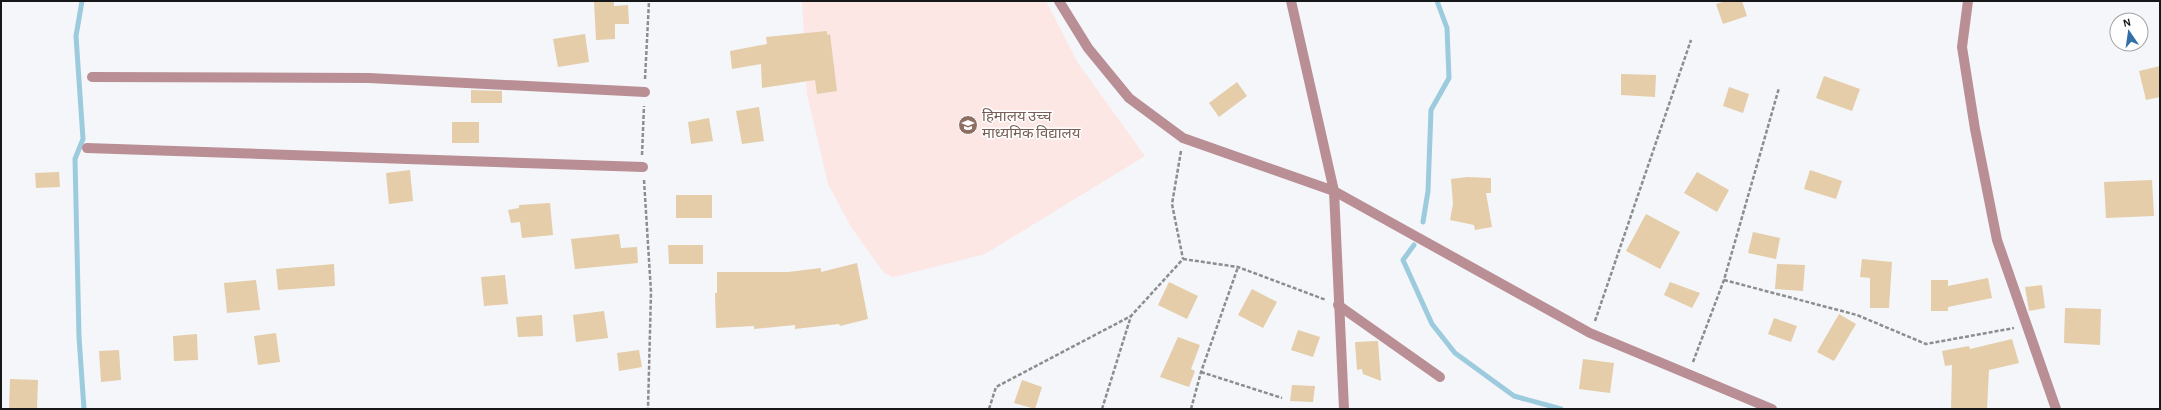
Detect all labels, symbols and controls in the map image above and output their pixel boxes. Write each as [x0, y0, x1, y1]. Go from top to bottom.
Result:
north arrow [2109, 12, 2149, 52]
text: N [2122, 17, 2132, 29]
place label: हिमालय उच्च माध्यमिक विद्यालय [982, 108, 1081, 141]
school or university icon: हिमालय उच्च माध्यमिक विद्यालय [957, 114, 979, 136]

